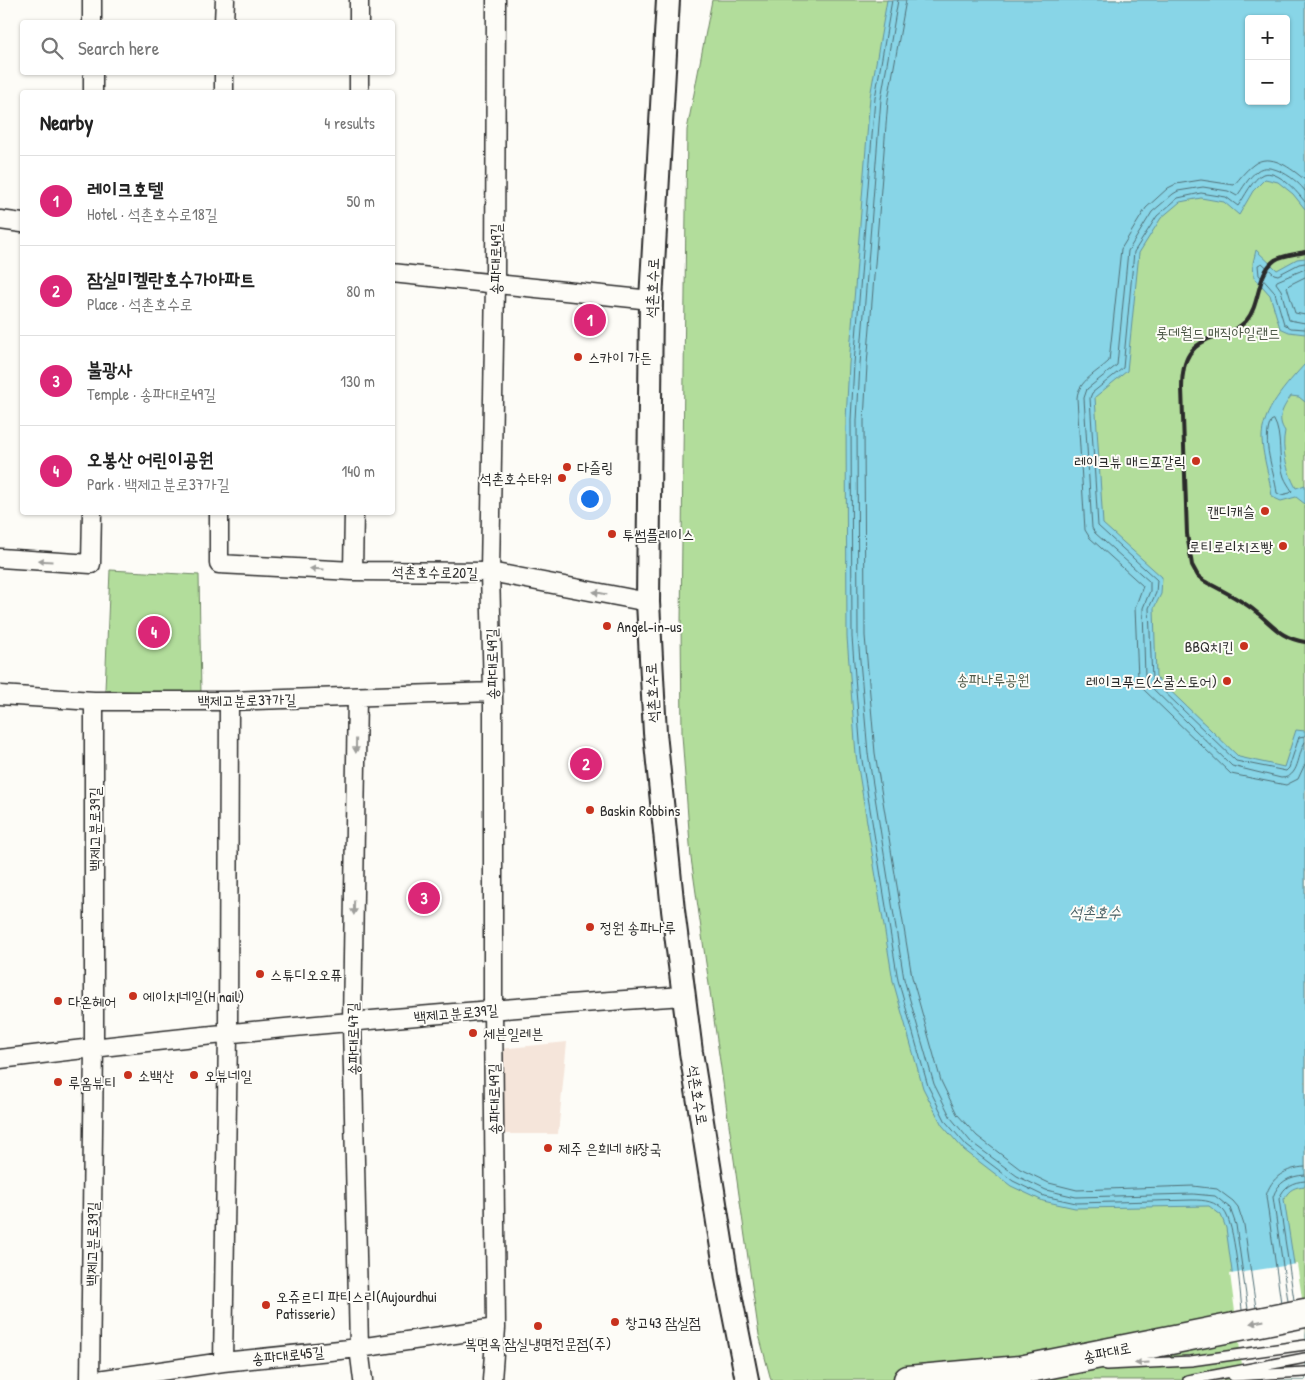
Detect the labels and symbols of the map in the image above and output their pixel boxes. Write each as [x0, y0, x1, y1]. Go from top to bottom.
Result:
street label: 송파대로49길 [485, 223, 506, 295]
street label: 석촌호수로 [640, 257, 664, 319]
pin: 1 [574, 301, 606, 339]
park label: 롯데월드 매직아일랜드 [1156, 322, 1280, 343]
place label: 스카이 가든 [588, 347, 652, 368]
marker: 스카이 가든 [572, 351, 584, 363]
place label: 레이크뷰 매드포갈릭 [1074, 451, 1186, 472]
marker: 레이크뷰 매드포갈릭 [1190, 455, 1202, 467]
place label: 다즐링 [577, 457, 613, 478]
marker: 다즐링 [561, 461, 573, 473]
place label: 석촌호수타워 [480, 468, 552, 489]
marker: 석촌호수타워 [556, 472, 568, 484]
your location [577, 486, 603, 512]
place label: 캔디캐슬 [1207, 501, 1255, 522]
marker: 캔디캐슬 [1259, 505, 1271, 517]
place label: 투썸플레이스 [622, 524, 694, 545]
marker: 투썸플레이스 [606, 528, 618, 540]
place label: 로티로리치즈빵 [1189, 536, 1273, 557]
marker: 로티로리치즈빵 [1277, 540, 1289, 552]
one-way arrow [37, 557, 53, 565]
street label: 석촌호수로20길 [392, 561, 478, 583]
one-way arrow [309, 565, 325, 573]
one-way arrow [591, 589, 607, 597]
pin: 4 [138, 613, 170, 651]
place label: Angel-in-us [617, 616, 682, 637]
marker: Angel-in-us [601, 620, 613, 632]
street label: 송파대로49길 [481, 628, 503, 700]
place label: BBQ치킨 [1185, 636, 1234, 657]
marker: BBQ치킨 [1238, 640, 1250, 652]
street label: 석촌호수로 [640, 662, 664, 724]
park label: 송파나루공원 [957, 669, 1029, 690]
place label: 레이크푸드(스쿨스토어) [1086, 671, 1217, 692]
marker: 레이크푸드(스쿨스토어) [1221, 675, 1233, 687]
street label: 백제고분로37가길 [198, 689, 296, 711]
one-way arrow [352, 738, 360, 754]
pin: 2 [570, 745, 602, 783]
street label: 백제고분로39길 [84, 787, 105, 871]
place label: Baskin Robbins [600, 800, 680, 821]
marker: Baskin Robbins [584, 804, 596, 816]
pin: 3 [408, 879, 440, 917]
one-way arrow [350, 900, 358, 916]
water label: 석촌호수 [1069, 901, 1121, 923]
place label: 정원 송파나루 [600, 917, 676, 938]
marker: 정원 송파나루 [584, 921, 596, 933]
place label: 스튜디오오퓨 [270, 964, 342, 985]
marker: 스튜디오오퓨 [254, 968, 266, 980]
place label: 에이치네일(H nail) [143, 986, 244, 1007]
marker: 에이치네일(H nail) [127, 990, 139, 1002]
place label: 다온헤어 [68, 991, 116, 1012]
marker: 다온헤어 [52, 995, 64, 1007]
street label: 백제고분로39길 [413, 999, 499, 1027]
street label: 송파대로47길 [342, 1002, 364, 1076]
place label: 세븐일레븐 [483, 1023, 543, 1044]
marker: 세븐일레븐 [467, 1027, 479, 1039]
street label: 송파대로49길 [483, 1063, 505, 1135]
street label: 석촌호수로 [683, 1064, 713, 1126]
place label: 소백산 [138, 1065, 174, 1086]
place label: 오뷰네일 [204, 1065, 252, 1086]
marker: 소백산 [122, 1069, 134, 1081]
marker: 오뷰네일 [188, 1069, 200, 1081]
place label: 루옴뷰티 [68, 1072, 116, 1093]
marker: 루옴뷰티 [52, 1076, 64, 1088]
place label: 제주 은희네 해장국 [558, 1138, 661, 1159]
marker: 제주 은희네 해장국 [542, 1142, 554, 1154]
street label: 백제고분로39길 [81, 1201, 103, 1287]
place label: 오쥬르디 파티스리(Aujourdhui Patisserie) [276, 1286, 437, 1324]
marker: 오쥬르디 파티스리(Aujourdhui Patisserie) [260, 1299, 272, 1311]
place label: 창고43 잠실점 [625, 1312, 701, 1333]
marker: 창고43 잠실점 [609, 1316, 621, 1328]
one-way arrow [1250, 1318, 1265, 1326]
marker: 복면옥 잠실냉면전문점(주) [532, 1320, 544, 1332]
place label: 복면옥 잠실냉면전문점(주) [465, 1333, 611, 1354]
street label: 송파대로 [1081, 1337, 1133, 1367]
street label: 송파대로45길 [251, 1341, 325, 1369]
one-way arrow [1134, 1360, 1150, 1368]

